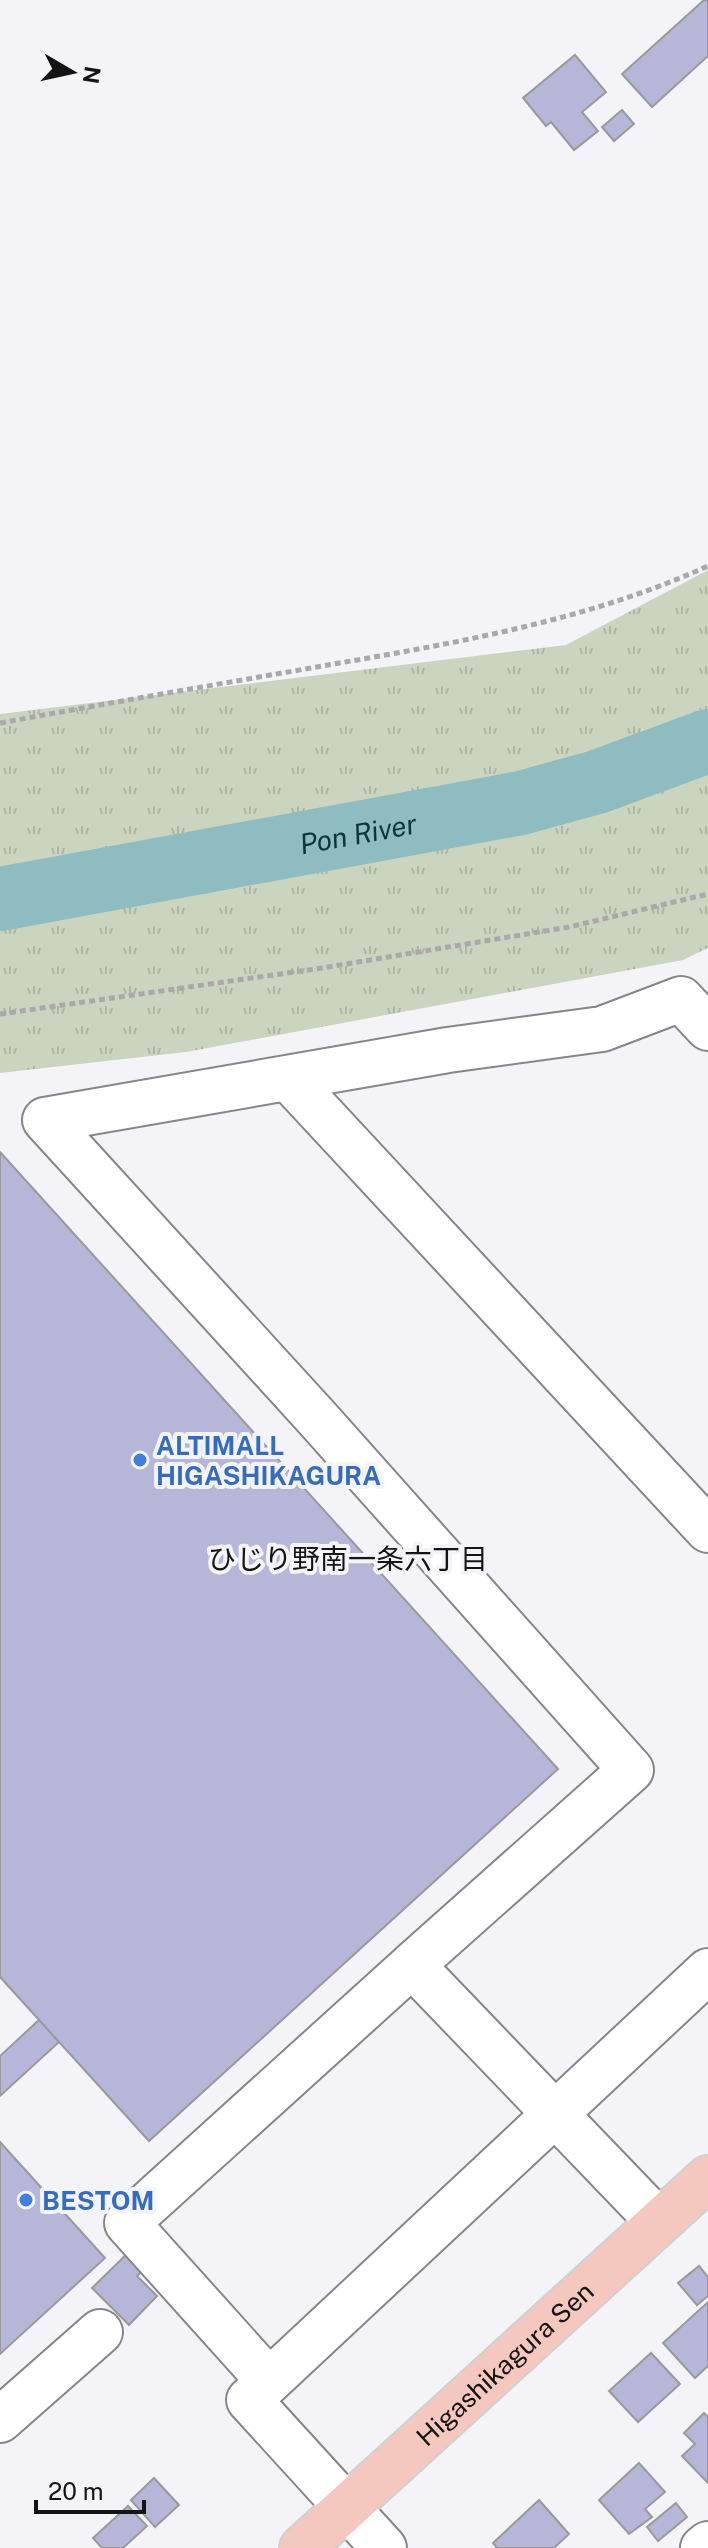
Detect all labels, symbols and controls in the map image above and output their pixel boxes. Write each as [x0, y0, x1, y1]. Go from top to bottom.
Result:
north arrow [32, 32, 112, 112]
text: N [78, 65, 106, 86]
water label: Pon River [297, 806, 420, 860]
place label: ALTIMALL HIGASHIKAGURA [156, 1430, 381, 1491]
marker: ALTIMALL HIGASHIKAGURA [131, 1451, 149, 1469]
district label: ひじり野南一条六丁目 [208, 1542, 488, 1575]
place label: BESTOM [42, 2185, 154, 2216]
marker: BESTOM [17, 2191, 35, 2209]
street label: Higashikagura Sen [410, 2275, 599, 2452]
scale bar [36, 2464, 144, 2514]
text: 20 m [48, 2477, 104, 2505]

